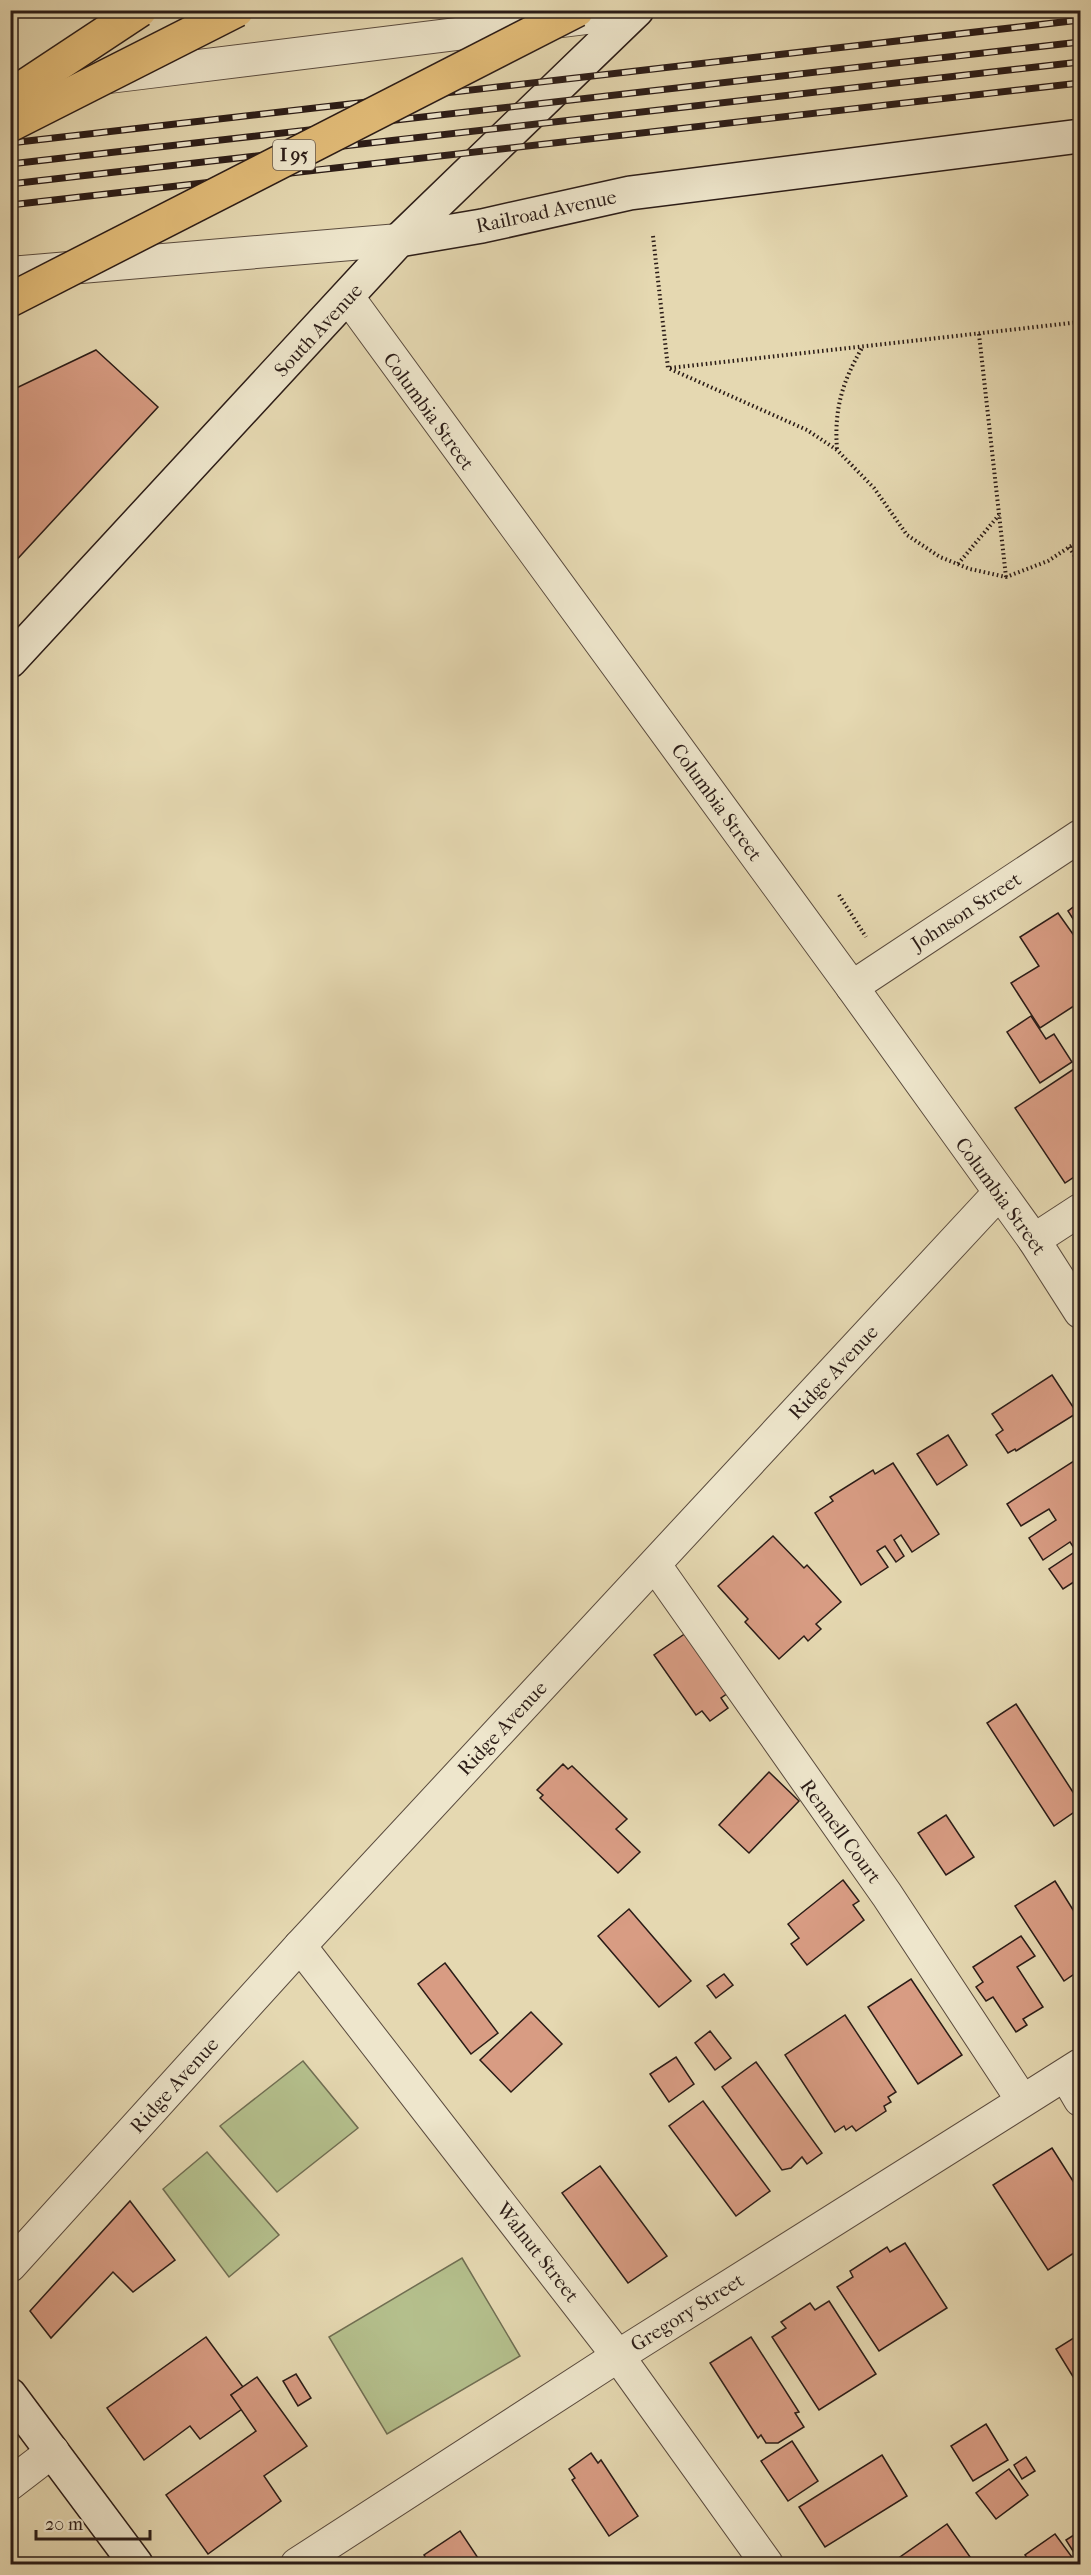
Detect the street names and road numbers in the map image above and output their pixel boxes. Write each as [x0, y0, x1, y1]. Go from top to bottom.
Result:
road number: I 95 [273, 140, 315, 170]
street label: Railroad Avenue [474, 185, 619, 238]
street label: South Avenue [269, 279, 367, 382]
street label: Columbia Street [378, 348, 479, 474]
street label: Columbia Street [666, 739, 767, 865]
street label: Johnson Street [905, 867, 1025, 956]
street label: Columbia Street [950, 1133, 1051, 1259]
street label: Ridge Avenue [784, 1320, 883, 1424]
street label: Ridge Avenue [453, 1676, 552, 1780]
street label: Rennell Court [795, 1775, 886, 1888]
street label: Ridge Avenue [125, 2033, 223, 2138]
street label: Walnut Street [491, 2197, 584, 2307]
street label: Gregory Street [626, 2268, 748, 2356]

